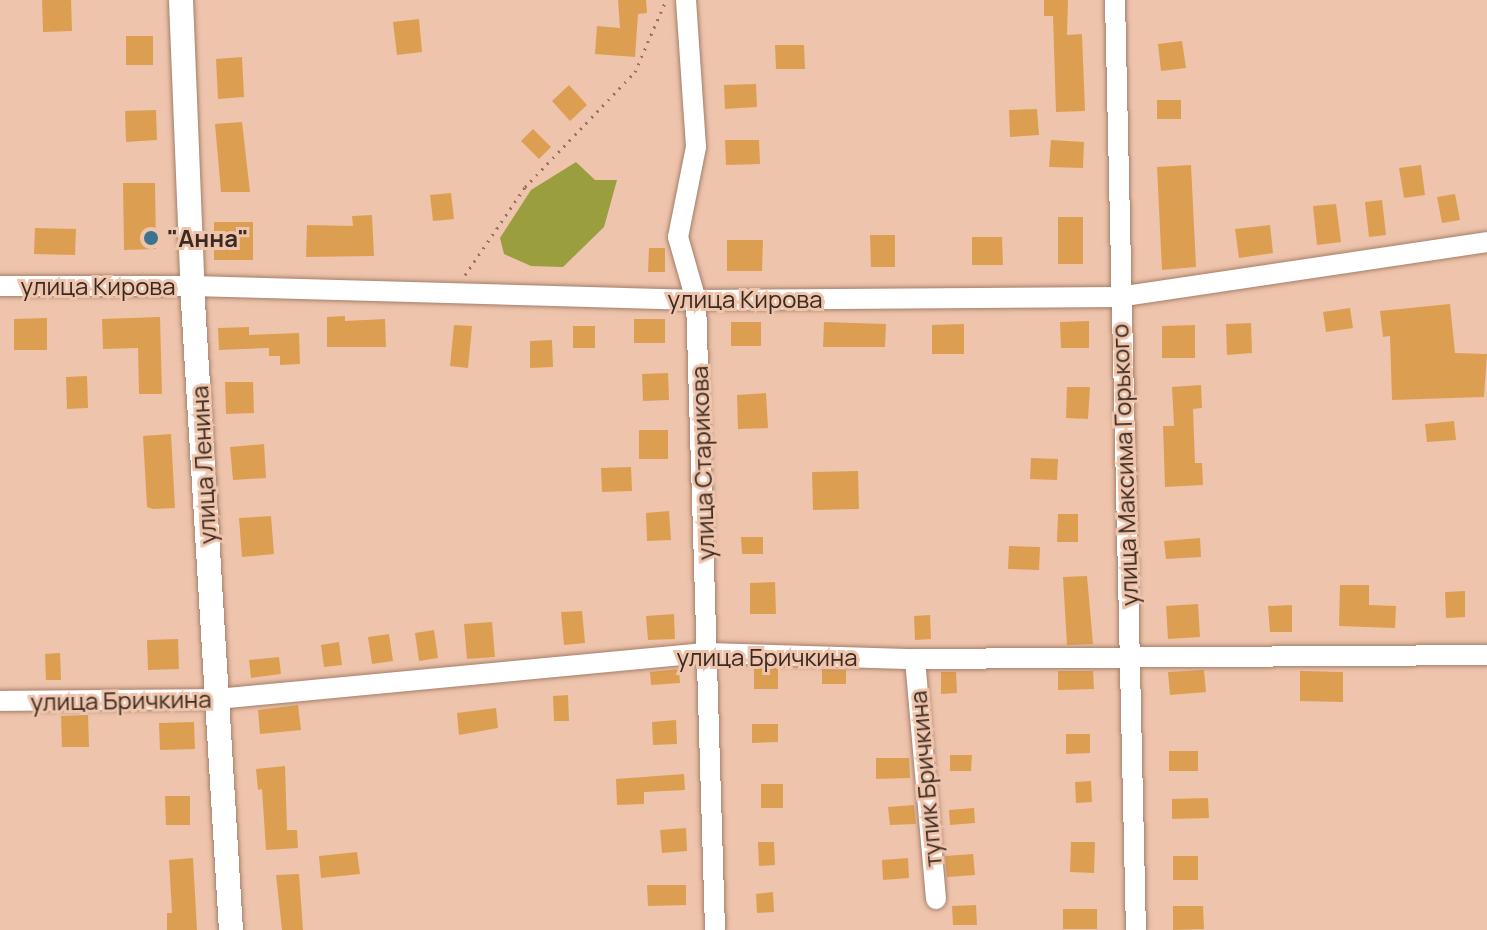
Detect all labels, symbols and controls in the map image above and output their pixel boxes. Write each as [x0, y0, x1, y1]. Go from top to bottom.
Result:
place label: "Анна" [167, 224, 249, 252]
marker: "Анна" [142, 229, 160, 247]
street label: улица Кирова [20, 272, 176, 300]
street label: улица Кирова [667, 285, 823, 313]
street label: улица Максима Горького [1105, 323, 1143, 607]
street label: улица Старикова [684, 365, 720, 561]
street label: улица Ленина [184, 385, 222, 545]
street label: улица Бричкина [676, 643, 858, 671]
street label: улица Бричкина [30, 684, 212, 716]
street label: тупик Бричкина [903, 690, 947, 868]

